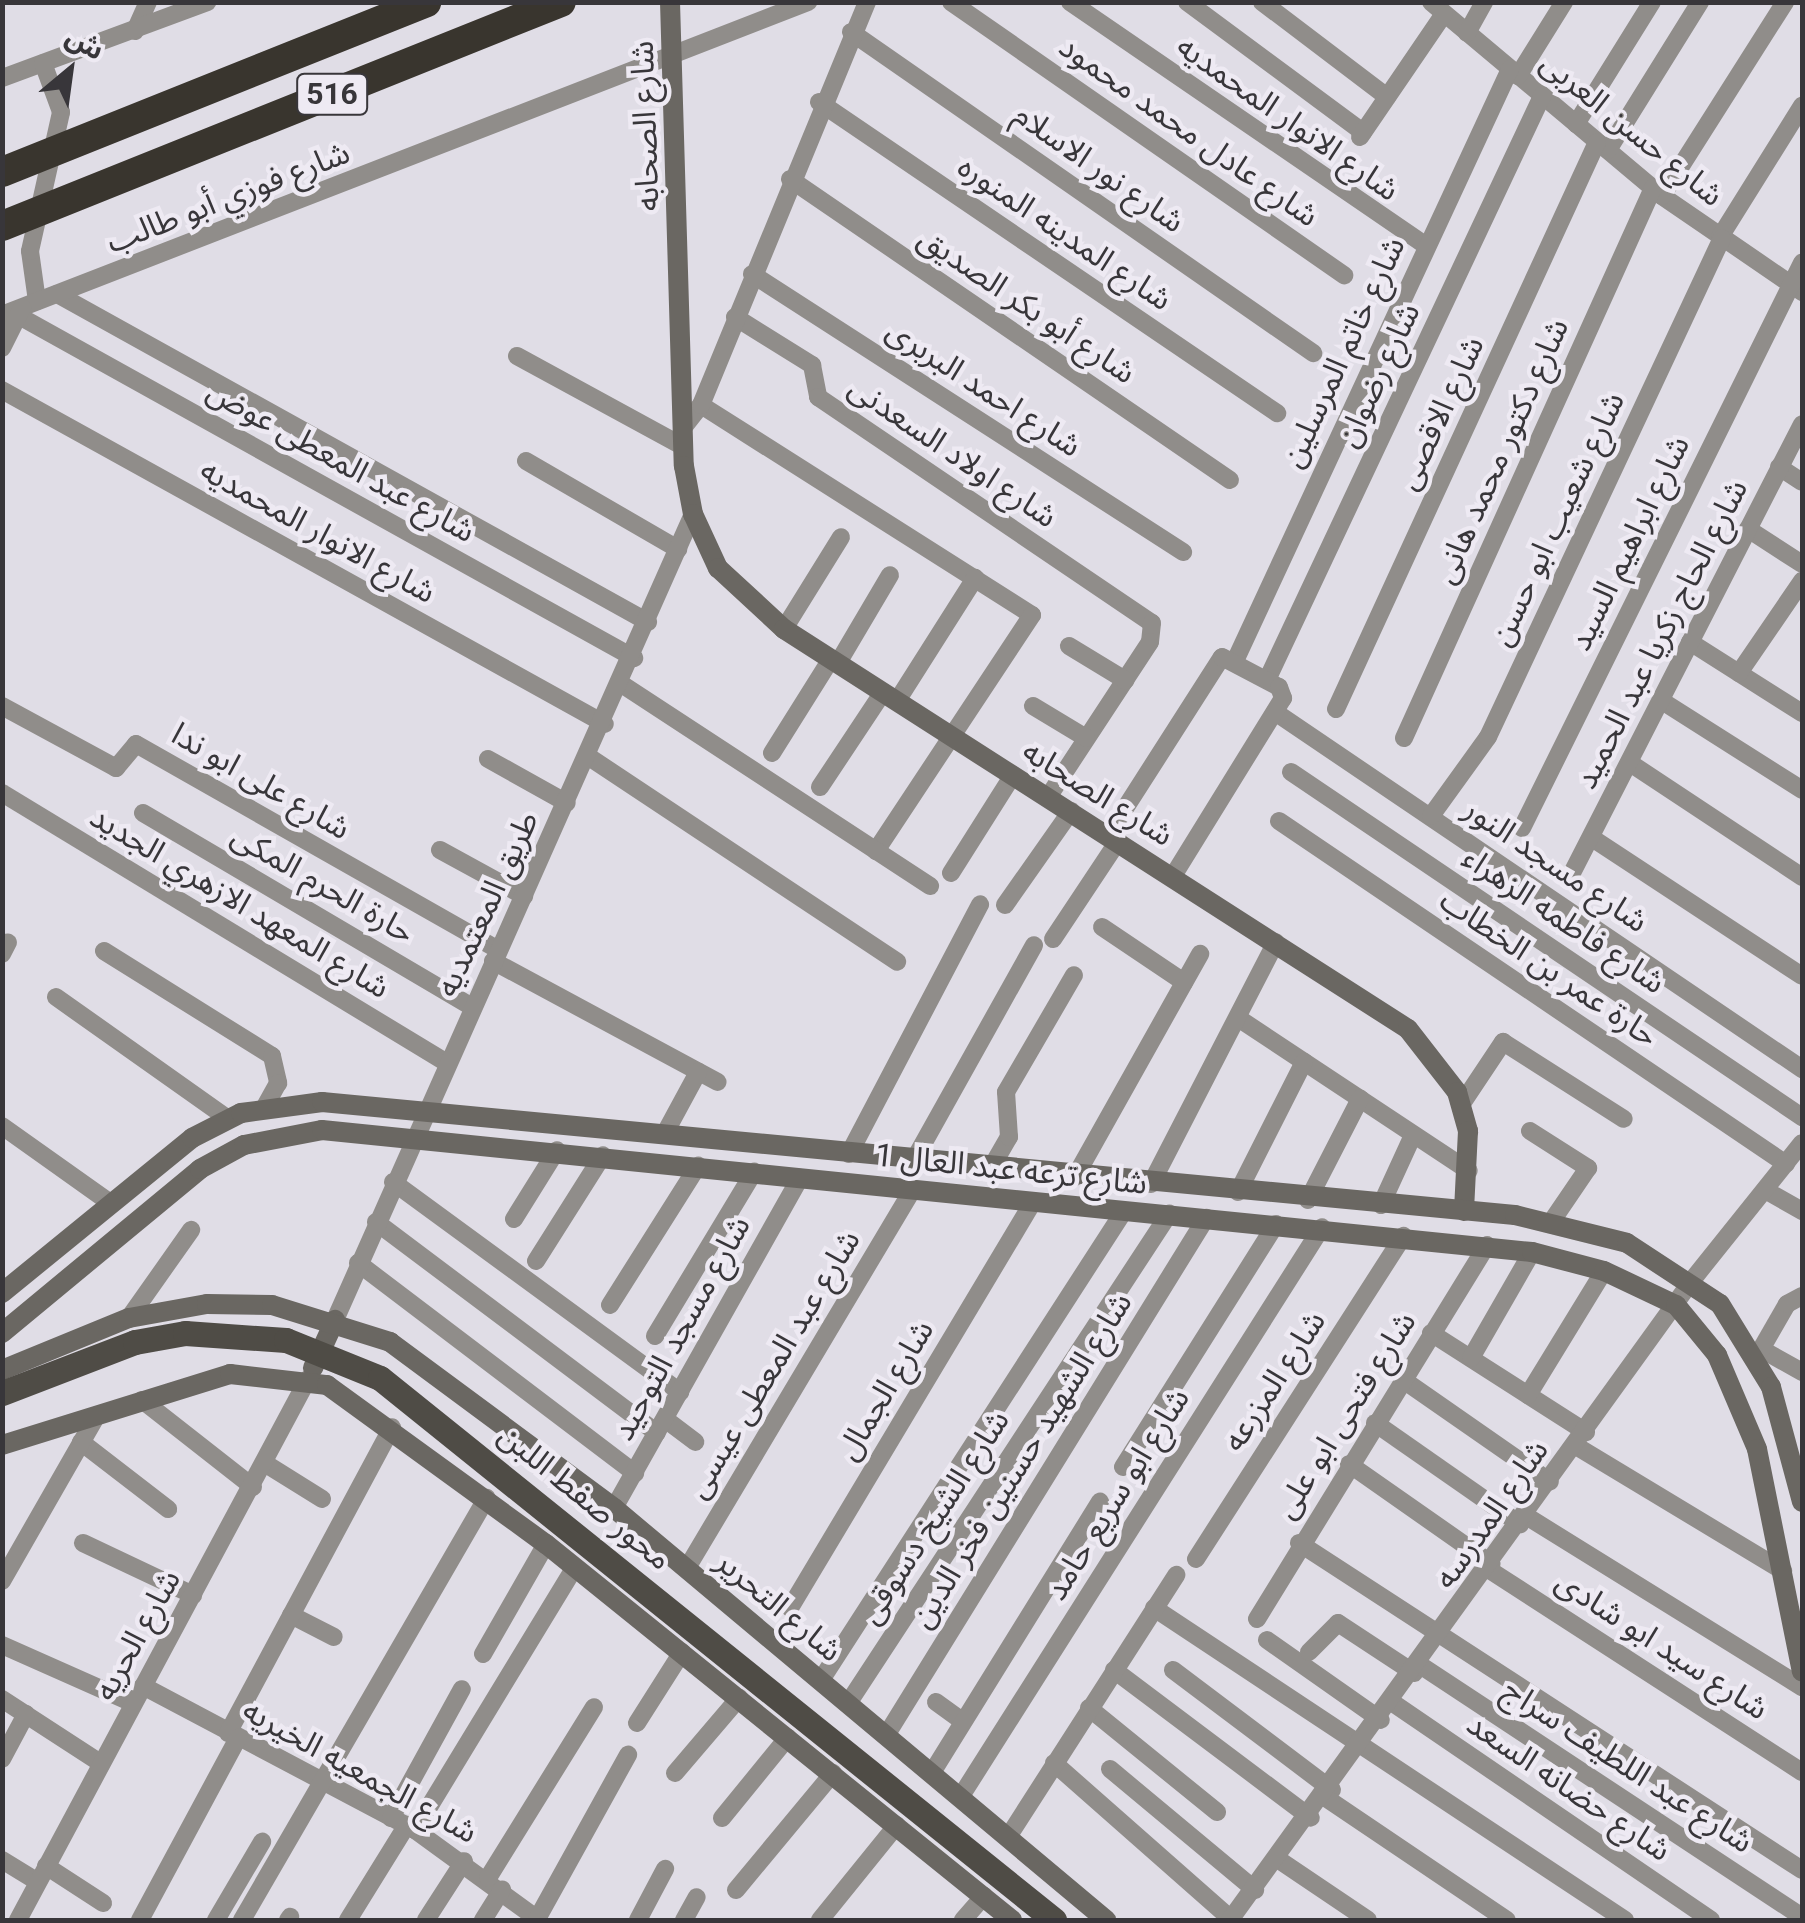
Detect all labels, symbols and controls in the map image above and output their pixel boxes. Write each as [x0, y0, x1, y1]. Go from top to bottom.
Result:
north arrow [20, 20, 120, 120]
text: ش [60, 20, 110, 67]
street label: شارع عادل محمد محمود [1052, 27, 1326, 235]
street label: شارع الانوار المحمديه [1169, 27, 1407, 209]
street label: شارع الصحابه [623, 40, 667, 212]
street label: شارع حسن العربى [1533, 44, 1731, 214]
road number: 516 [294, 69, 370, 119]
street label: شارع نور الاسلام [1006, 95, 1192, 241]
street label: شارع فوزي أبو طالب [101, 133, 355, 261]
street label: شارع المدينه المنوره [951, 147, 1179, 319]
street label: شارع أبو بكر الصديق [911, 218, 1143, 392]
street label: شارع خاتم المرسلين [1273, 231, 1413, 473]
street label: شارع رضوان [1328, 297, 1428, 453]
street label: شارع احمد البربرى [879, 311, 1089, 465]
street label: شارع دكتور محمد هانى [1425, 313, 1577, 589]
street label: شارع الاقصى [1388, 330, 1492, 496]
street label: شارع اولاد السعدنى [842, 368, 1064, 536]
street label: شارع عبد المعطى عوض [200, 371, 482, 551]
street label: شارع شعيب ابو حسن [1481, 386, 1633, 652]
street label: شارع ابراهيم السيد [1560, 429, 1698, 657]
street label: شارع الانوار المحمديه [194, 450, 442, 612]
street label: شارع الحاج زكريا عبد الحميد [1566, 473, 1756, 795]
street label: شارع على ابو ندا [165, 714, 357, 848]
street label: شارع الصحابه [1016, 732, 1180, 854]
street label: شارع مسجد النور [1457, 789, 1655, 941]
street label: شارع المعهد الازهري الجديد [83, 797, 397, 1007]
street label: طريق المعتمديه [427, 805, 547, 1003]
street label: حارة الحرم المكى [225, 816, 421, 952]
street label: شارع فاطمه الزهراء [1455, 838, 1673, 1002]
street label: حارة عمر بن الخطاب [1433, 881, 1665, 1055]
street label: شارع ترعه عبد العال 1 [873, 1136, 1149, 1202]
street label: شارع مسجد التوحيد [604, 1209, 758, 1447]
street label: شارع عبد المعطى عيسى [678, 1223, 868, 1505]
street label: شارع الشهيد حسنين فخر الدين [902, 1285, 1140, 1635]
street label: شارع المزرعه [1214, 1303, 1334, 1459]
street label: شارع فتحى ابو على [1266, 1304, 1424, 1526]
street label: شارع الجمال [828, 1313, 942, 1467]
street label: شارع ابو سريع حامد [1036, 1381, 1198, 1607]
street label: شارع الشيخ دسوقى [851, 1403, 1017, 1631]
street label: محور صفط اللبن [491, 1416, 679, 1578]
street label: شارع المدرسه [1426, 1432, 1556, 1596]
street label: شارع التحرير [708, 1542, 850, 1670]
street label: شارع سيد ابو شادى [1549, 1562, 1775, 1728]
street label: شارع الحريه [85, 1563, 189, 1707]
street label: شارع عبد اللطيف سراج [1496, 1671, 1760, 1861]
street label: شارع الجمعيه الخيريه [236, 1691, 484, 1851]
street label: شارع حضانه السعد [1460, 1705, 1678, 1869]

